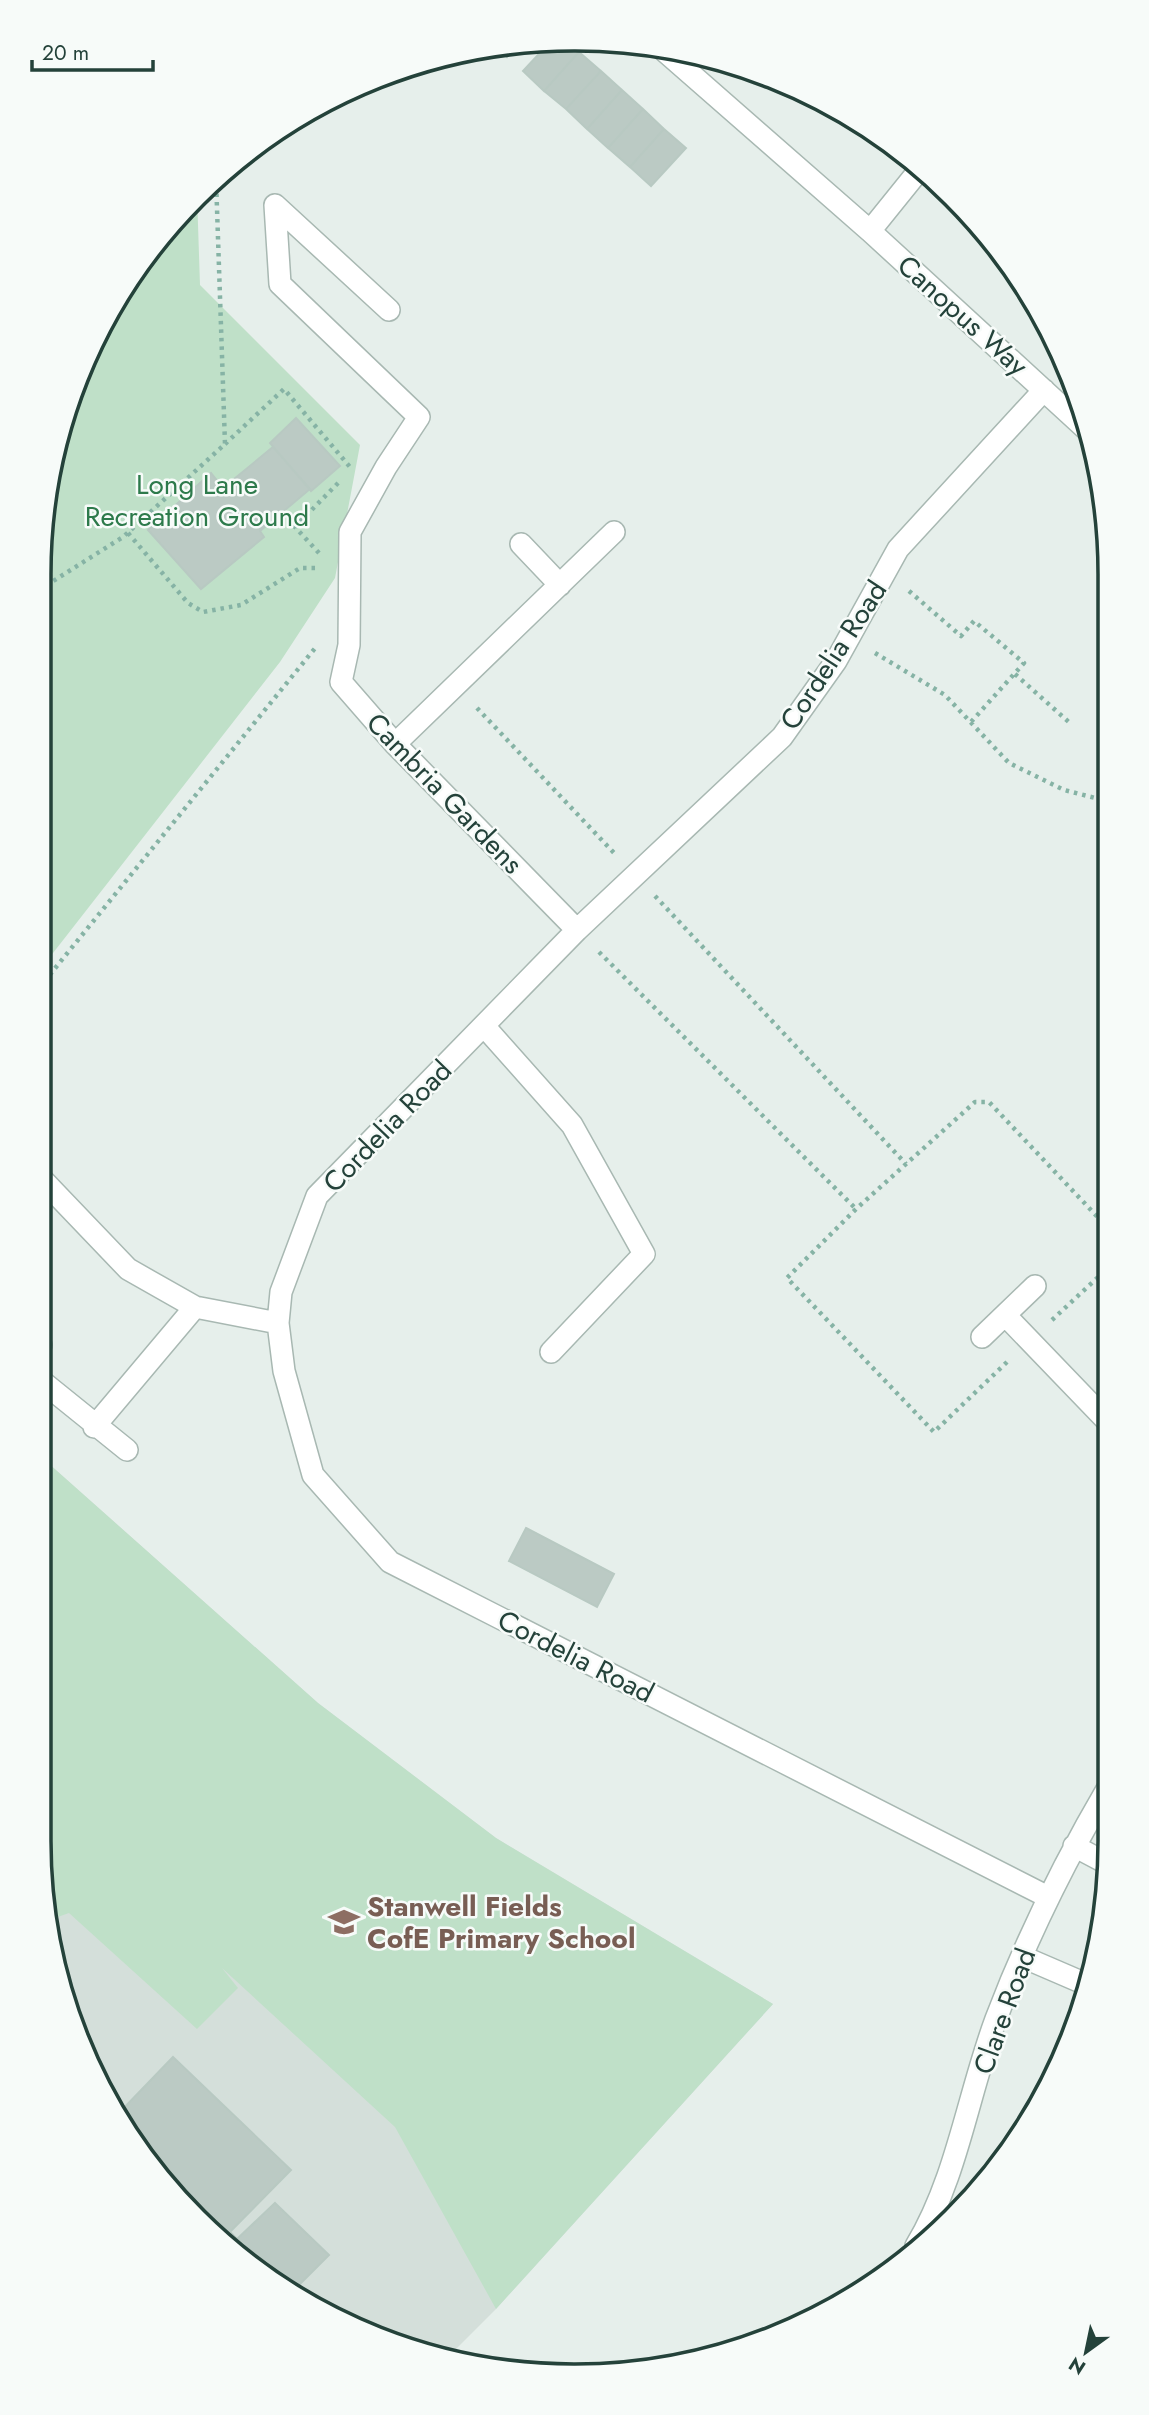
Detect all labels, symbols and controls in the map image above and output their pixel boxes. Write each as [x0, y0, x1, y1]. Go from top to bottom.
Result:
scale bar [32, 28, 152, 72]
text: 20 m [42, 38, 89, 68]
street label: Canopus Way [888, 245, 1038, 386]
park label: Long Lane Recreation Ground [85, 464, 309, 537]
street label: Cordelia Road [770, 573, 897, 738]
street label: Cambria Gardens [357, 703, 532, 883]
street label: Cordelia Road [313, 1051, 461, 1202]
street label: Cordelia Road [491, 1599, 661, 1713]
place label: Stanwell Fields CofE Primary School [367, 1886, 635, 1959]
school or university icon: Stanwell Fields CofE Primary School [327, 1905, 361, 1939]
street label: Clare Road [963, 1942, 1046, 2080]
north arrow [1051, 2317, 1121, 2387]
text: N [1063, 2350, 1091, 2381]

